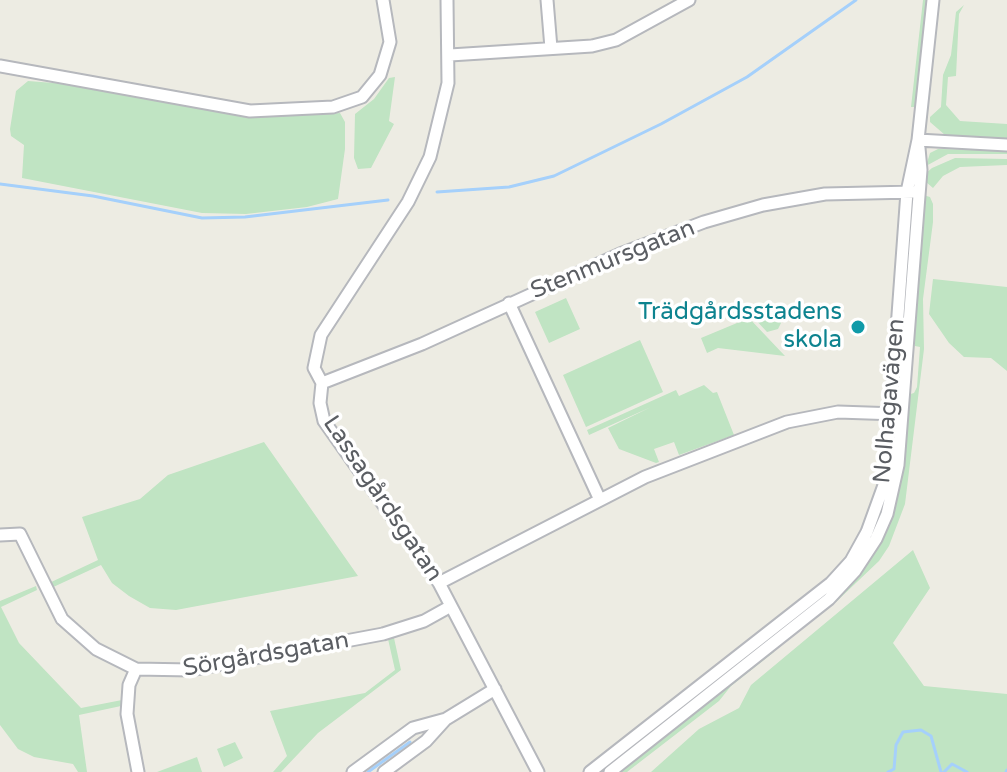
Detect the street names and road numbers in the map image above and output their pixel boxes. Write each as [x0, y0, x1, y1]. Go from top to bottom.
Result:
street label: Stenmursgatan [527, 214, 699, 306]
street label: Nolhagavägen [868, 317, 912, 485]
street label: Lassagårdsgatan [316, 411, 448, 587]
street label: Sörgårdsgatan [181, 626, 351, 684]

